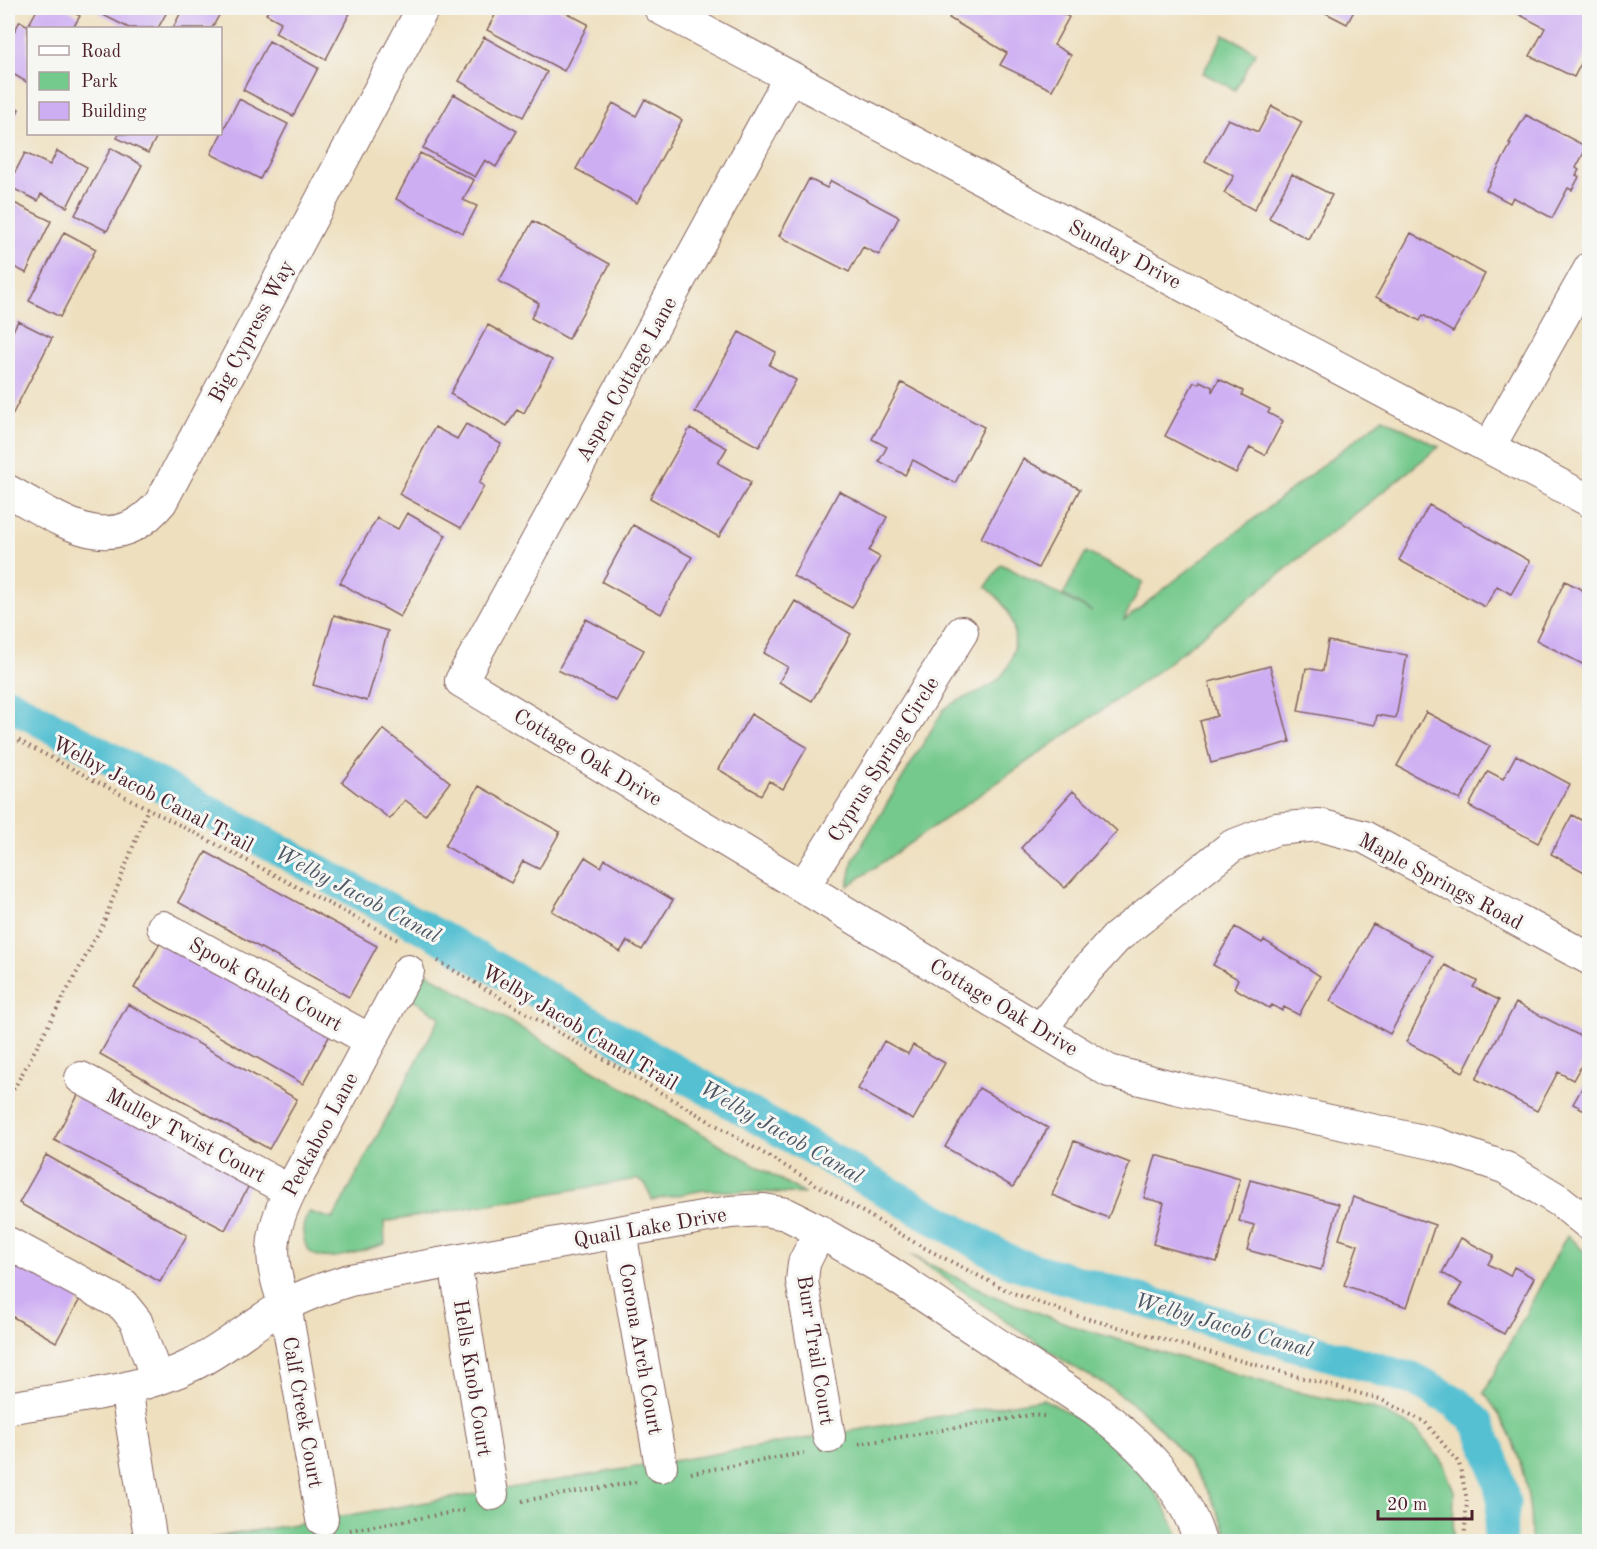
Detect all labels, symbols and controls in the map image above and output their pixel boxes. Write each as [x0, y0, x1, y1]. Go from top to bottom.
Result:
legend [27, 27, 222, 135]
text: Road [81, 43, 121, 61]
text: Park [81, 73, 118, 91]
text: Building [81, 103, 147, 121]
street label: Sunday Drive [1065, 217, 1184, 294]
street label: Big Cypress Way [206, 257, 299, 406]
street label: Aspen Cottage Lane [573, 294, 681, 466]
street label: Cyprus Spring Circle [825, 673, 944, 846]
street label: Cottage Oak Drive [509, 706, 665, 811]
street label: Welby Jacob Canal Trail [48, 733, 257, 857]
street label: Maple Springs Road [1355, 830, 1526, 934]
water label: Welby Jacob Canal [271, 842, 444, 948]
street label: Spook Gulch Court [185, 935, 345, 1036]
street label: Cottage Oak Drive [925, 956, 1081, 1061]
street label: Welby Jacob Canal Trail [478, 961, 681, 1095]
street label: Peekaboo Lane [280, 1069, 363, 1200]
water label: Welby Jacob Canal [696, 1077, 867, 1189]
street label: Mulley Twist Court [102, 1085, 269, 1187]
street label: Quail Lake Drive [572, 1205, 728, 1252]
street label: Corona Arch Court [614, 1262, 665, 1437]
street label: Burr Trail Court [792, 1274, 837, 1427]
water label: Welby Jacob Canal [1132, 1290, 1316, 1362]
street label: Hells Knob Court [449, 1298, 494, 1458]
street label: Calf Creek Court [278, 1335, 325, 1490]
scale bar [1378, 1483, 1472, 1521]
text: 20 m [1387, 1496, 1427, 1514]

